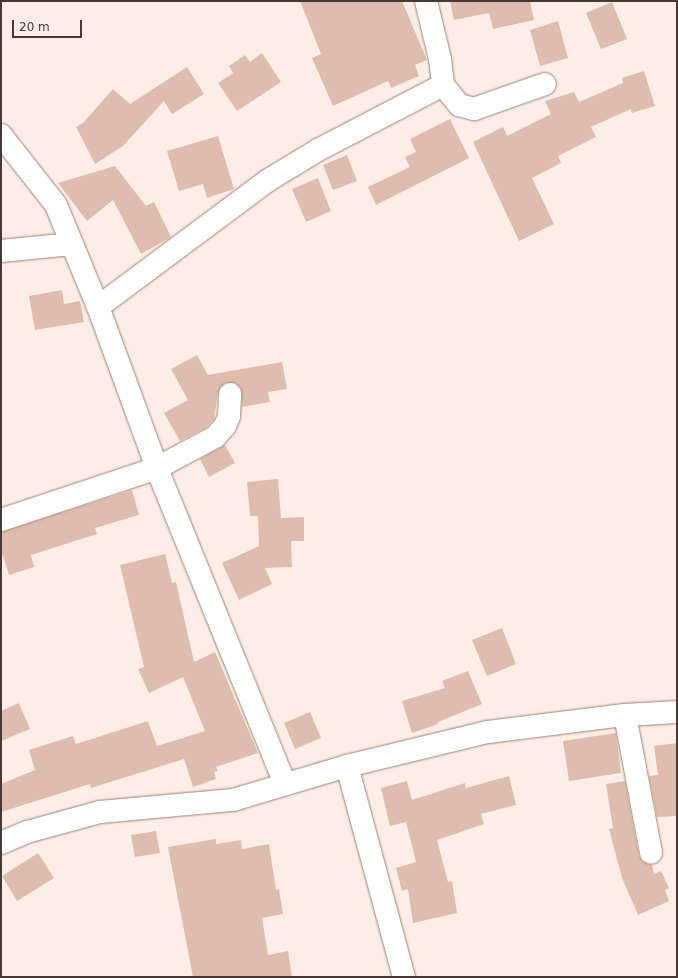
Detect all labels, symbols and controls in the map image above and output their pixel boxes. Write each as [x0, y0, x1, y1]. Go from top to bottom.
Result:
scale bar [14, 12, 84, 38]
text: 20 m [19, 20, 50, 34]

